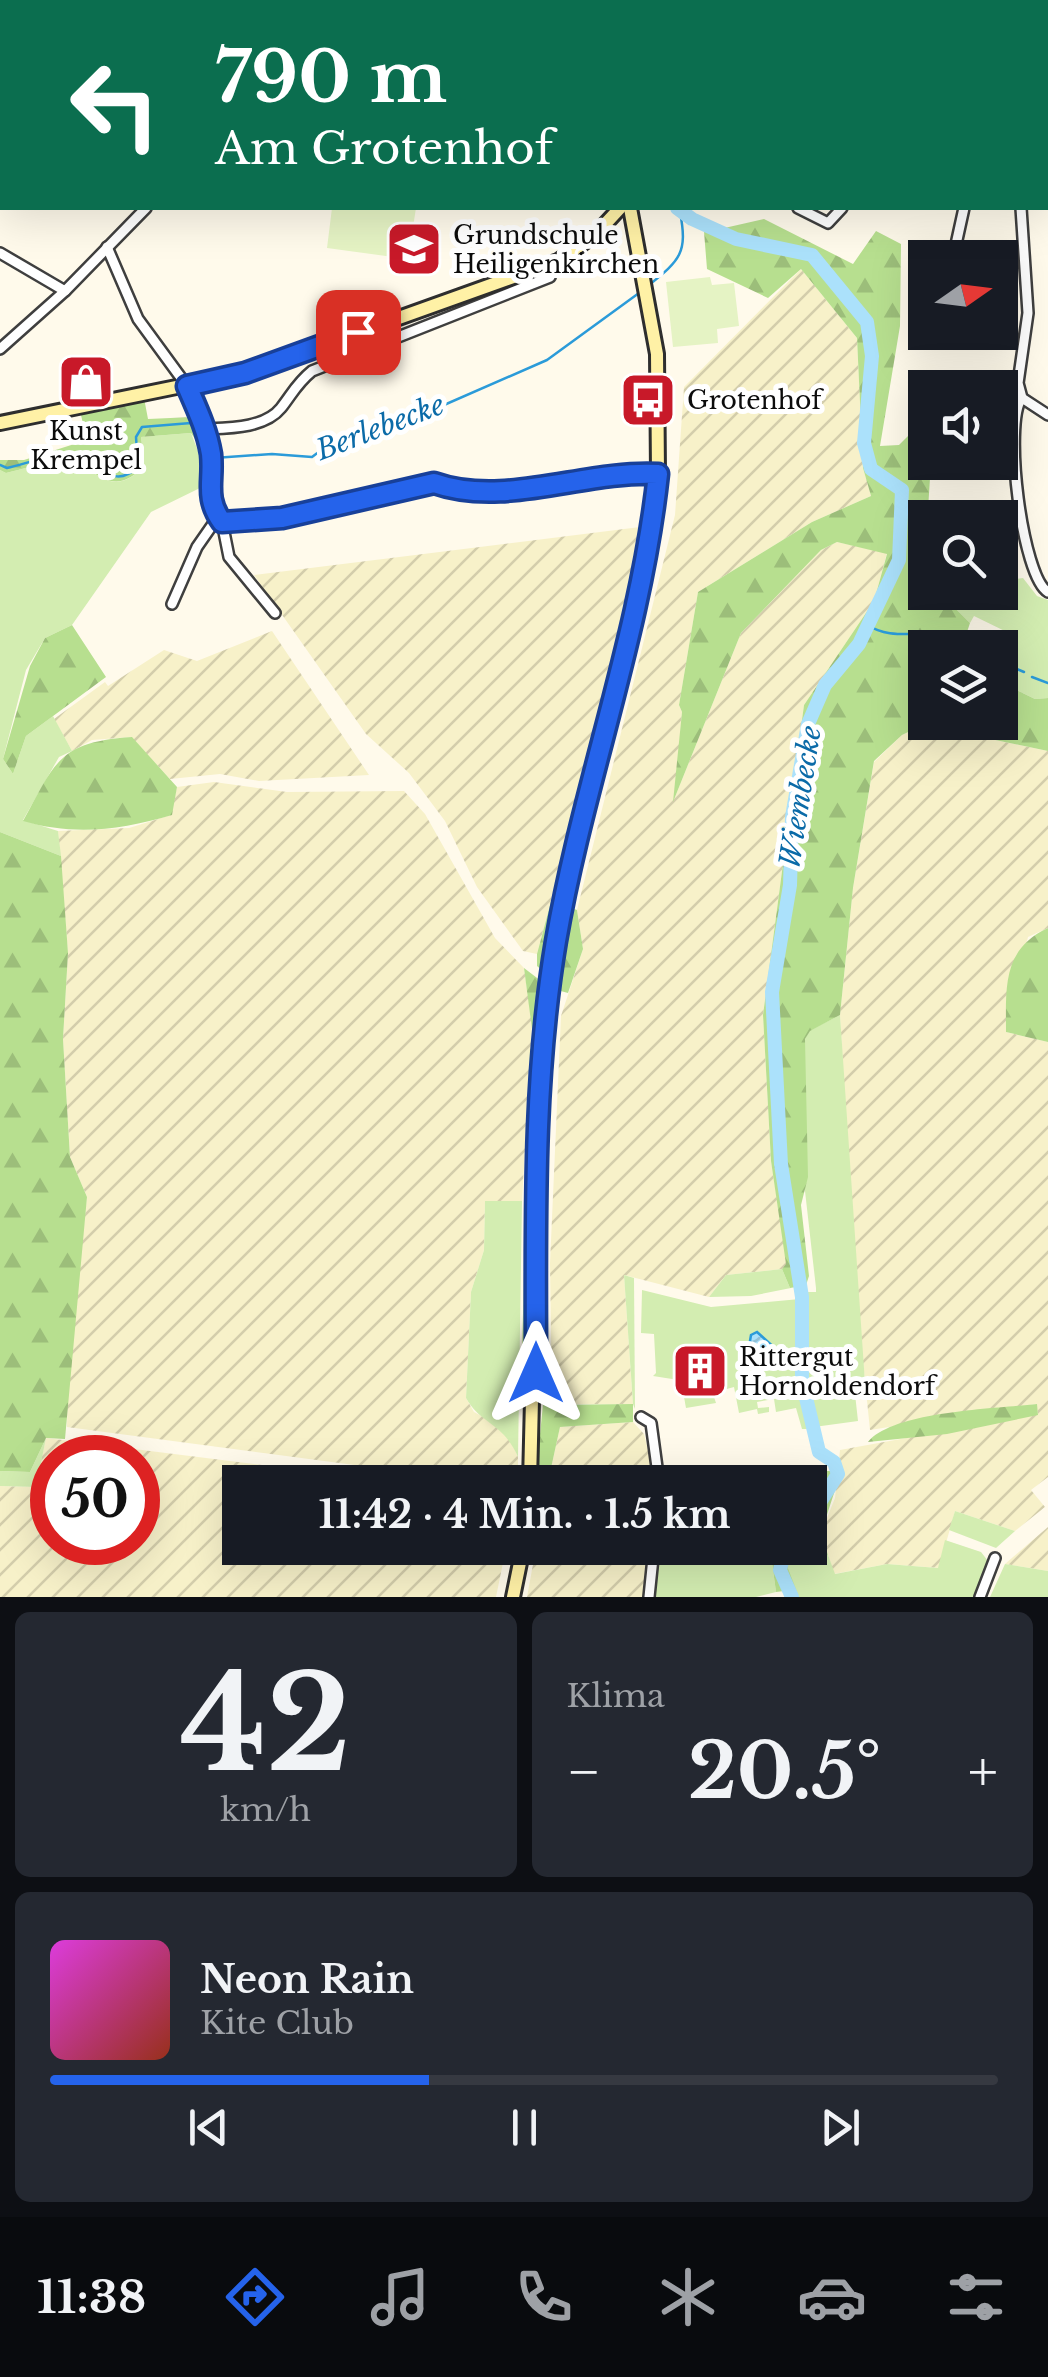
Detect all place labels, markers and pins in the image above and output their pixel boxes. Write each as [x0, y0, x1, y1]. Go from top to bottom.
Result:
school or university icon: Grundschule Heiligenkirchen [384, 219, 444, 279]
place label: Grundschule Heiligenkirchen [453, 220, 659, 280]
pin [316, 290, 401, 375]
shop icon: Kunst Krempel [56, 352, 116, 412]
bus stop icon: Grotenhof [618, 370, 678, 430]
place label: Grotenhof [687, 385, 824, 416]
place label: Kunst Krempel [30, 416, 142, 476]
building icon: Rittergut Hornoldendorf [670, 1341, 730, 1401]
place label: Rittergut Hornoldendorf [739, 1342, 938, 1402]

